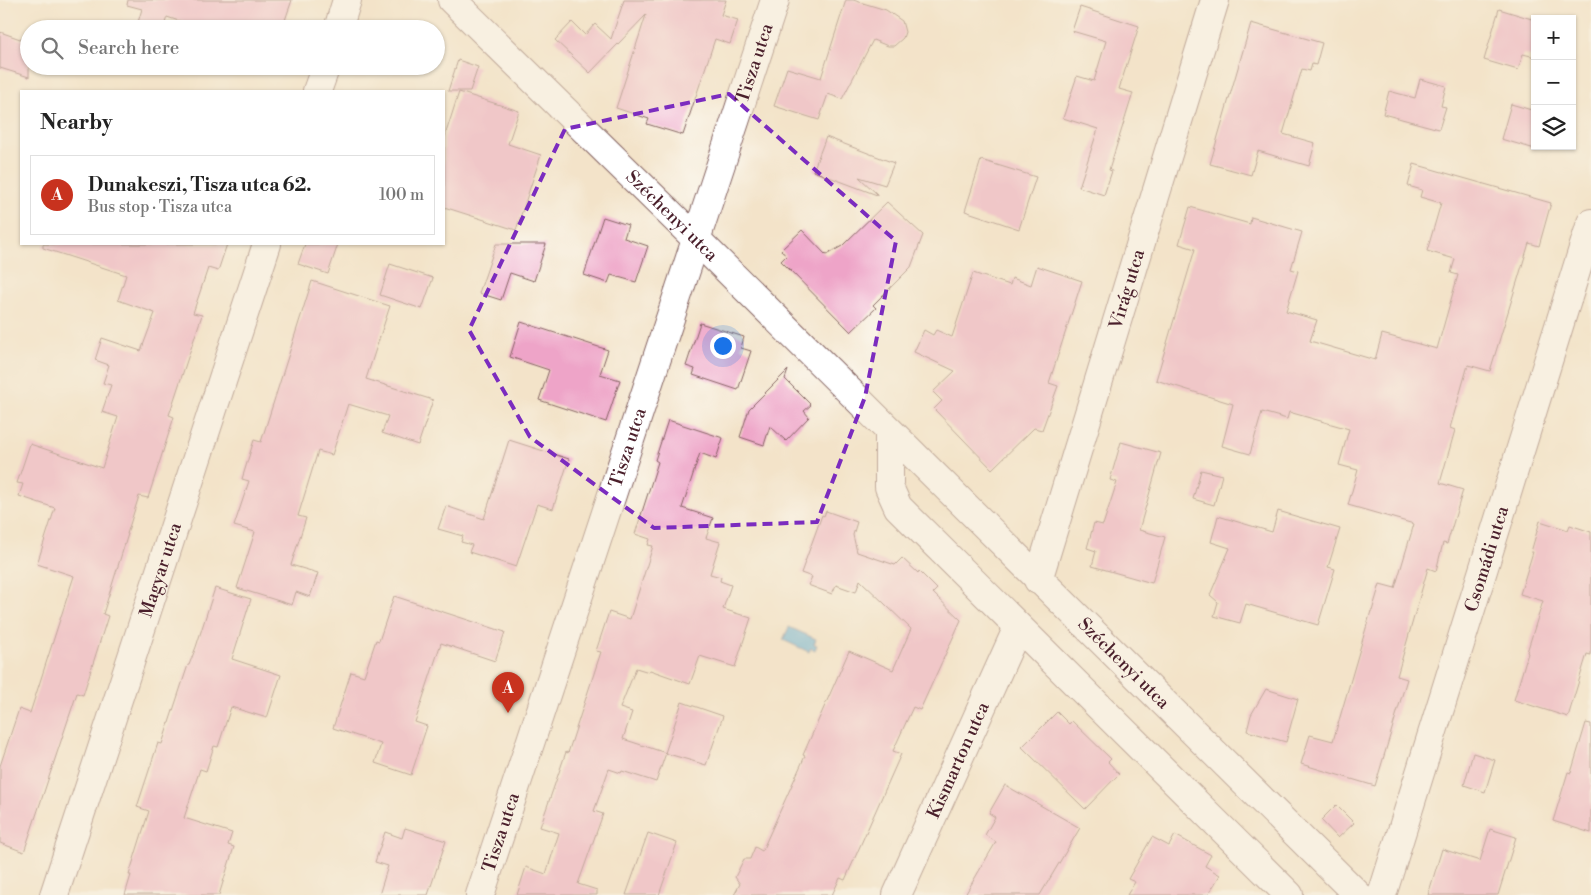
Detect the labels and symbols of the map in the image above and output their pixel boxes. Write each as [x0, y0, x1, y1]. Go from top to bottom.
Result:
street label: Tisza utca [730, 19, 778, 106]
street label: Széchenyi utca [621, 165, 724, 267]
street label: Virág utca [1103, 246, 1150, 333]
your location [710, 333, 736, 359]
street label: Tisza utca [604, 404, 652, 490]
street label: Csomádi utca [1459, 502, 1514, 615]
street label: Magyar utca [134, 519, 187, 620]
street label: Széchenyi utca [1073, 612, 1175, 714]
pin: A [492, 672, 524, 713]
street label: Kismarton utca [922, 697, 995, 822]
street label: Tisza utca [477, 789, 525, 875]

